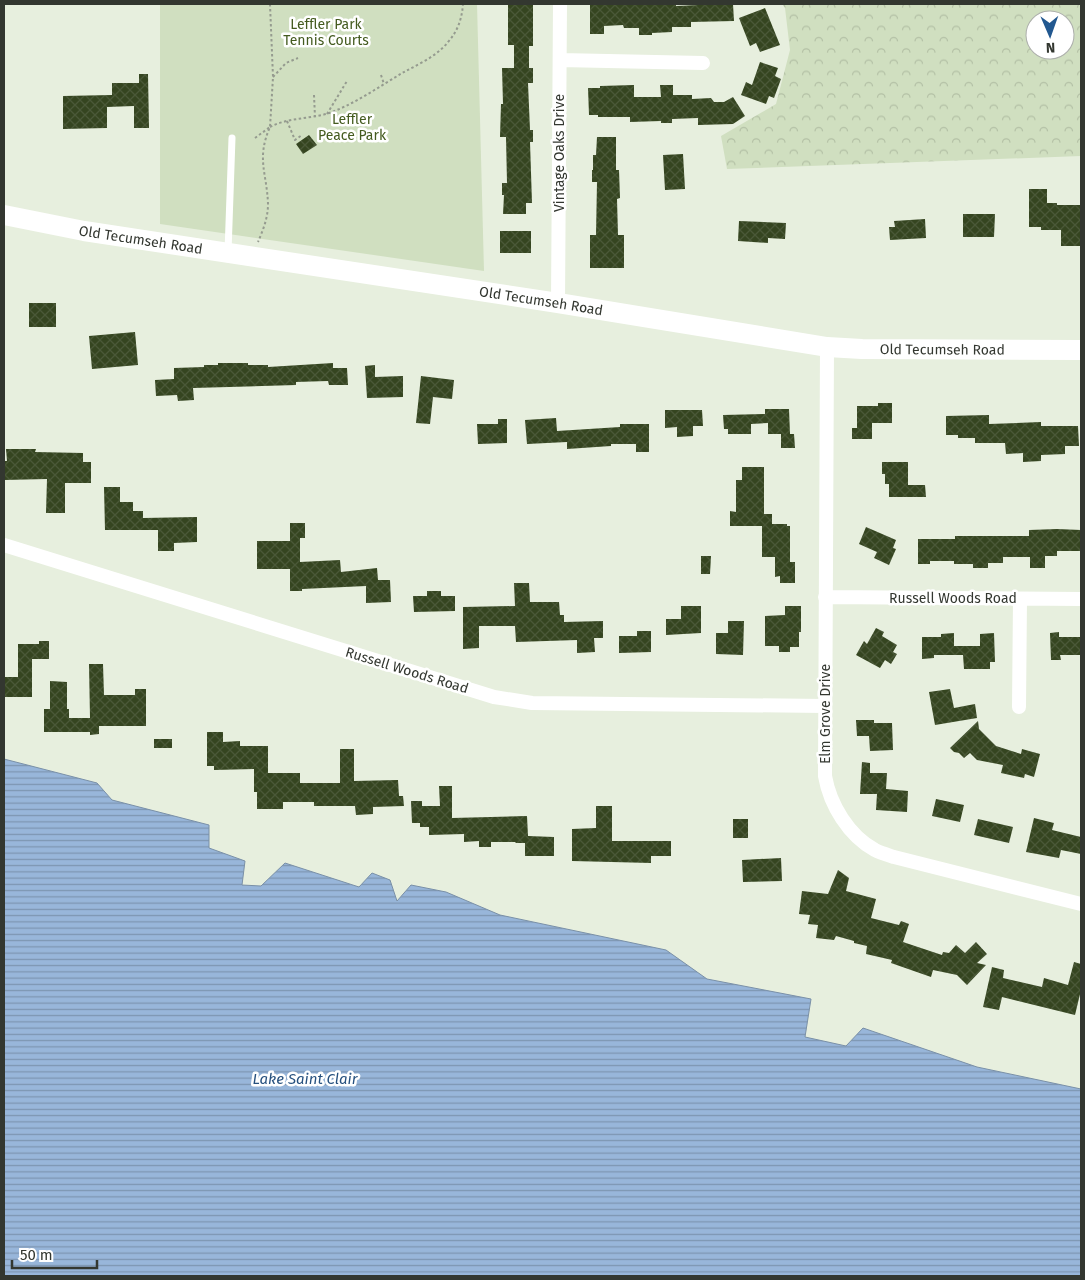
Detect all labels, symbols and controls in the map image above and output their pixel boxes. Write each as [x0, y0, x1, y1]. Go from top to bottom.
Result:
north arrow [1025, 10, 1075, 60]
park label: Leffler Park Tennis Courts [283, 16, 369, 49]
text: N [1045, 39, 1055, 56]
street label: Vintage Oaks Drive [551, 94, 568, 212]
park label: Leffler Peace Park [318, 111, 387, 144]
street label: Old Tecumseh Road [77, 222, 204, 258]
street label: Old Tecumseh Road [478, 283, 604, 319]
street label: Old Tecumseh Road [880, 341, 1005, 359]
street label: Russell Woods Road [889, 590, 1017, 607]
street label: Russell Woods Road [343, 644, 470, 697]
street label: Elm Grove Drive [817, 664, 834, 764]
water label: Lake Saint Clair [253, 1070, 359, 1088]
scale bar [12, 1238, 98, 1270]
text: 50 m [20, 1246, 53, 1264]

